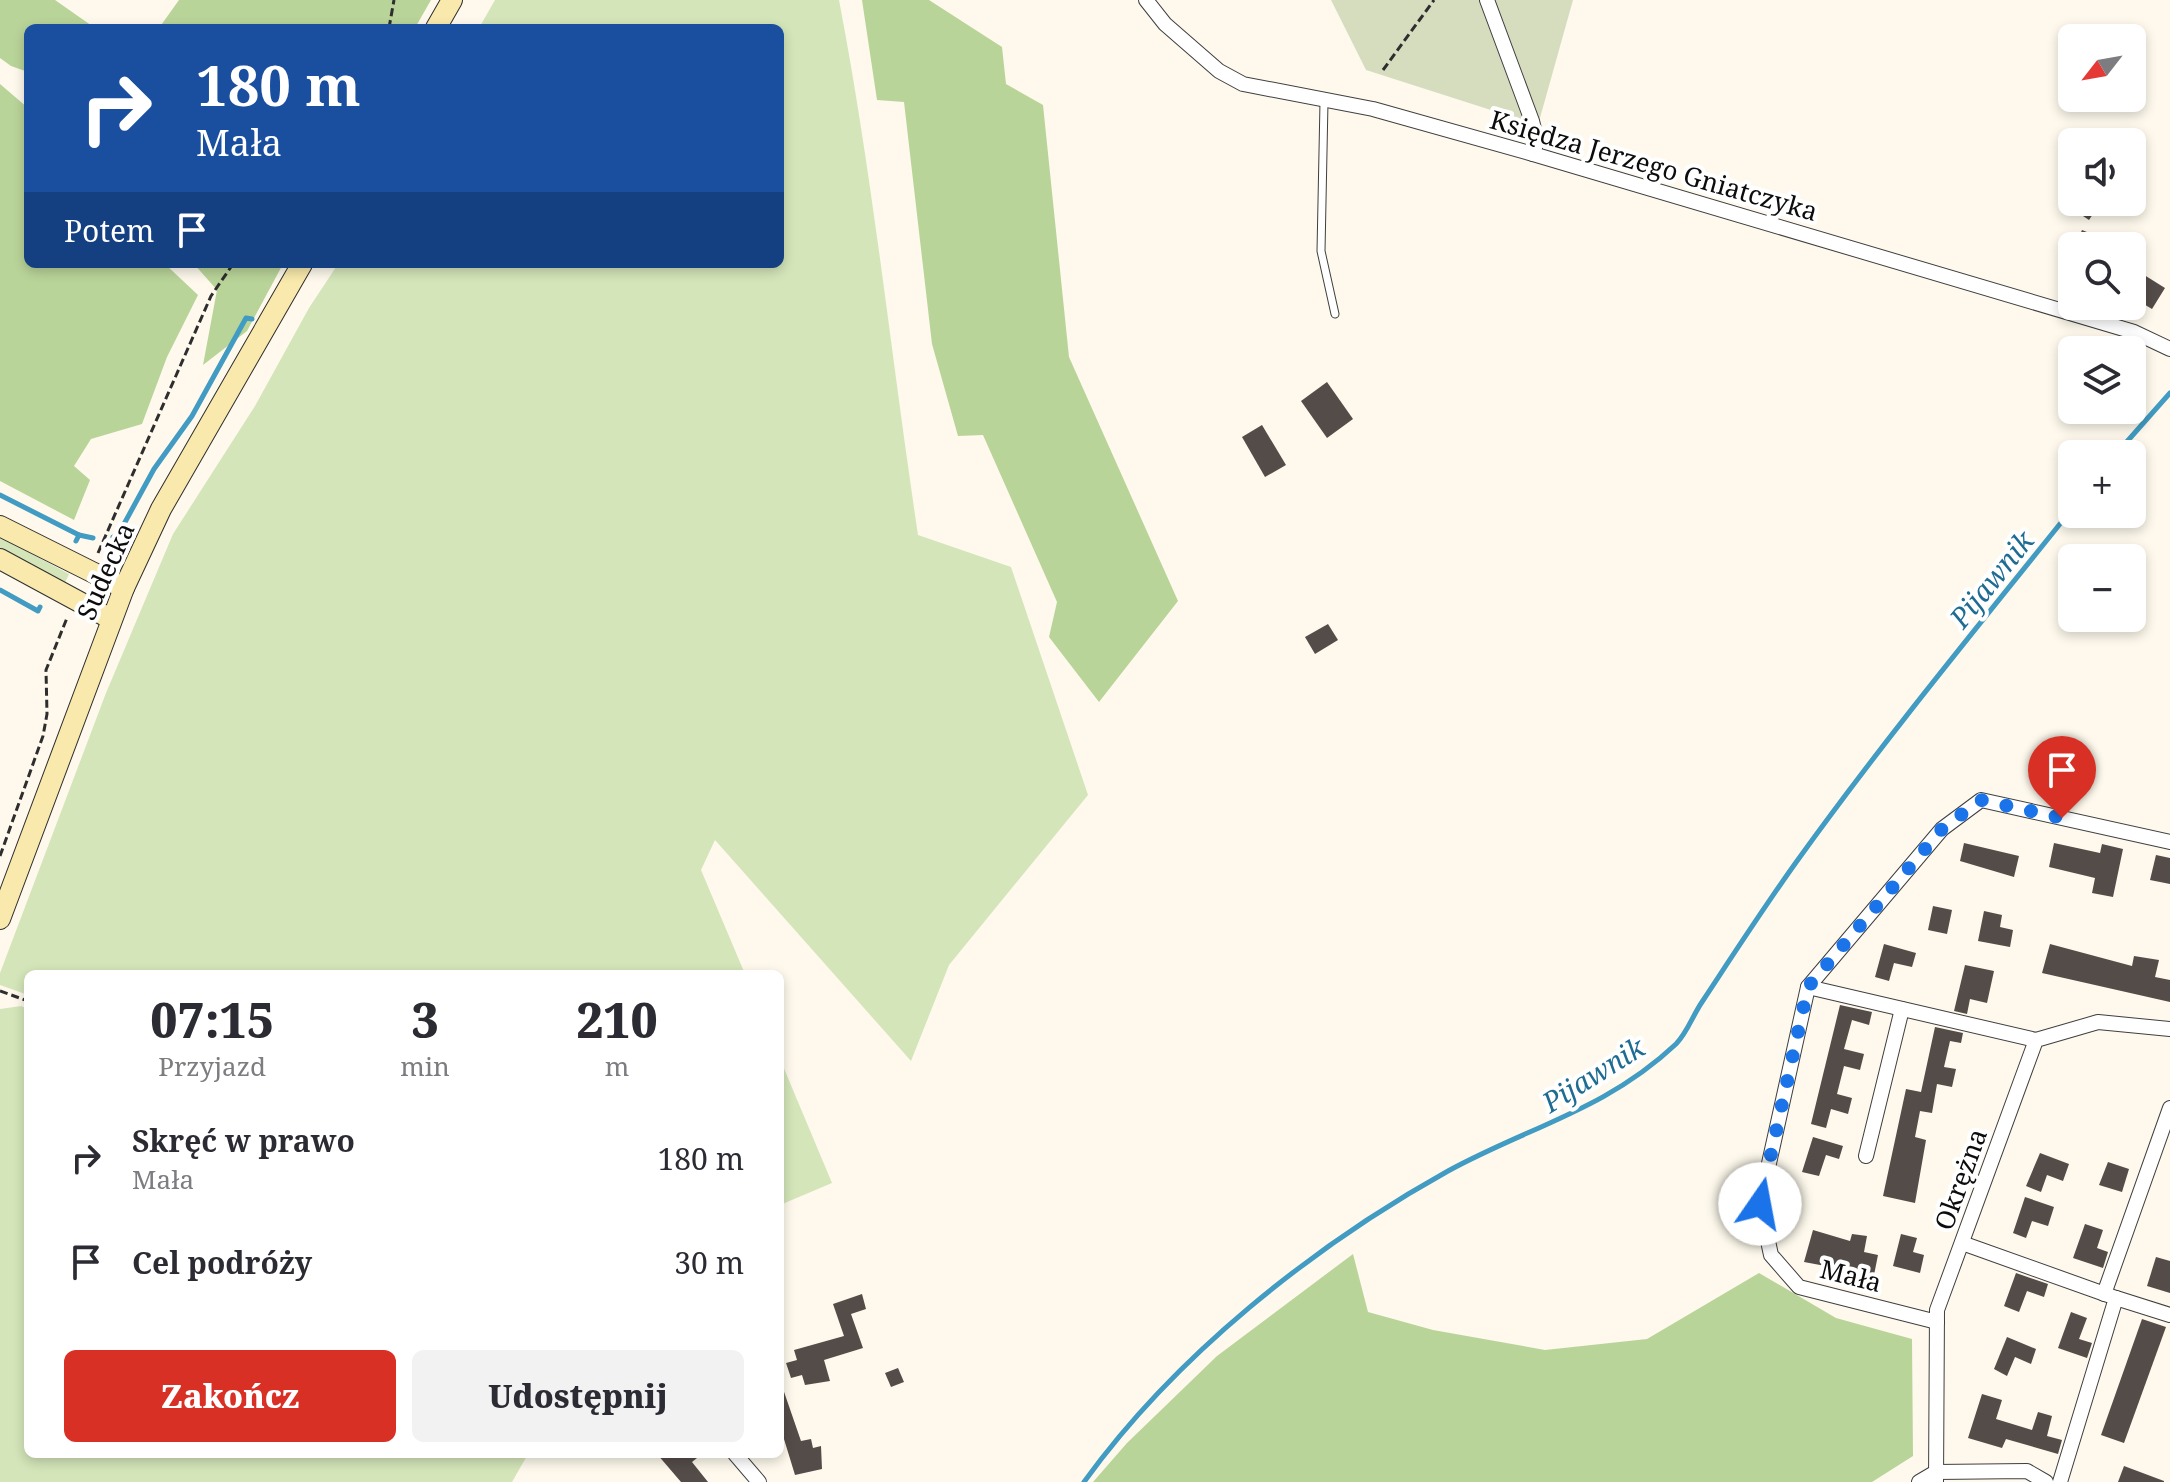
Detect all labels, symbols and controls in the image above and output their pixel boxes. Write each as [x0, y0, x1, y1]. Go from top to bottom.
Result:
north arrow [2058, 24, 2146, 112]
map controls [2058, 24, 2146, 632]
text: 180 m [196, 46, 361, 122]
icon: right [64, 56, 168, 160]
street label: Księdza Jerzego Gniatczyka [1486, 101, 1822, 229]
text: Mała [196, 118, 282, 167]
button: sound [2058, 128, 2146, 216]
icon: arrive [170, 208, 214, 252]
text: Potem [64, 210, 154, 251]
button: search [2058, 232, 2146, 320]
button: layers [2058, 336, 2146, 424]
button: + [2058, 440, 2146, 528]
street label: Sudecka [68, 517, 142, 625]
water label: Pijawnik [1940, 522, 2042, 636]
button: − [2058, 544, 2146, 632]
pin [2028, 736, 2096, 818]
icon: arrive [2040, 748, 2084, 792]
text: 07:15 [150, 987, 274, 1052]
text: 3 [411, 987, 439, 1052]
text: 210 [576, 987, 658, 1052]
water label: Pijawnik [1534, 1027, 1652, 1121]
text: Przyjazd [158, 1048, 266, 1084]
text: min [400, 1048, 450, 1084]
text: m [605, 1048, 629, 1084]
text: Skręć w prawo [132, 1120, 355, 1161]
street label: Okrężna [1925, 1123, 1995, 1235]
icon: right [64, 1136, 108, 1180]
text: 180 m [658, 1138, 744, 1179]
text: Mała [132, 1161, 194, 1197]
position arrow [1718, 1162, 1802, 1246]
icon: arrive [64, 1240, 108, 1284]
text: Cel podróży [132, 1242, 312, 1283]
text: 30 m [674, 1242, 744, 1283]
street label: Mała [1817, 1250, 1885, 1300]
button: Zakończ [64, 1350, 396, 1442]
button: Udostępnij [412, 1350, 744, 1442]

